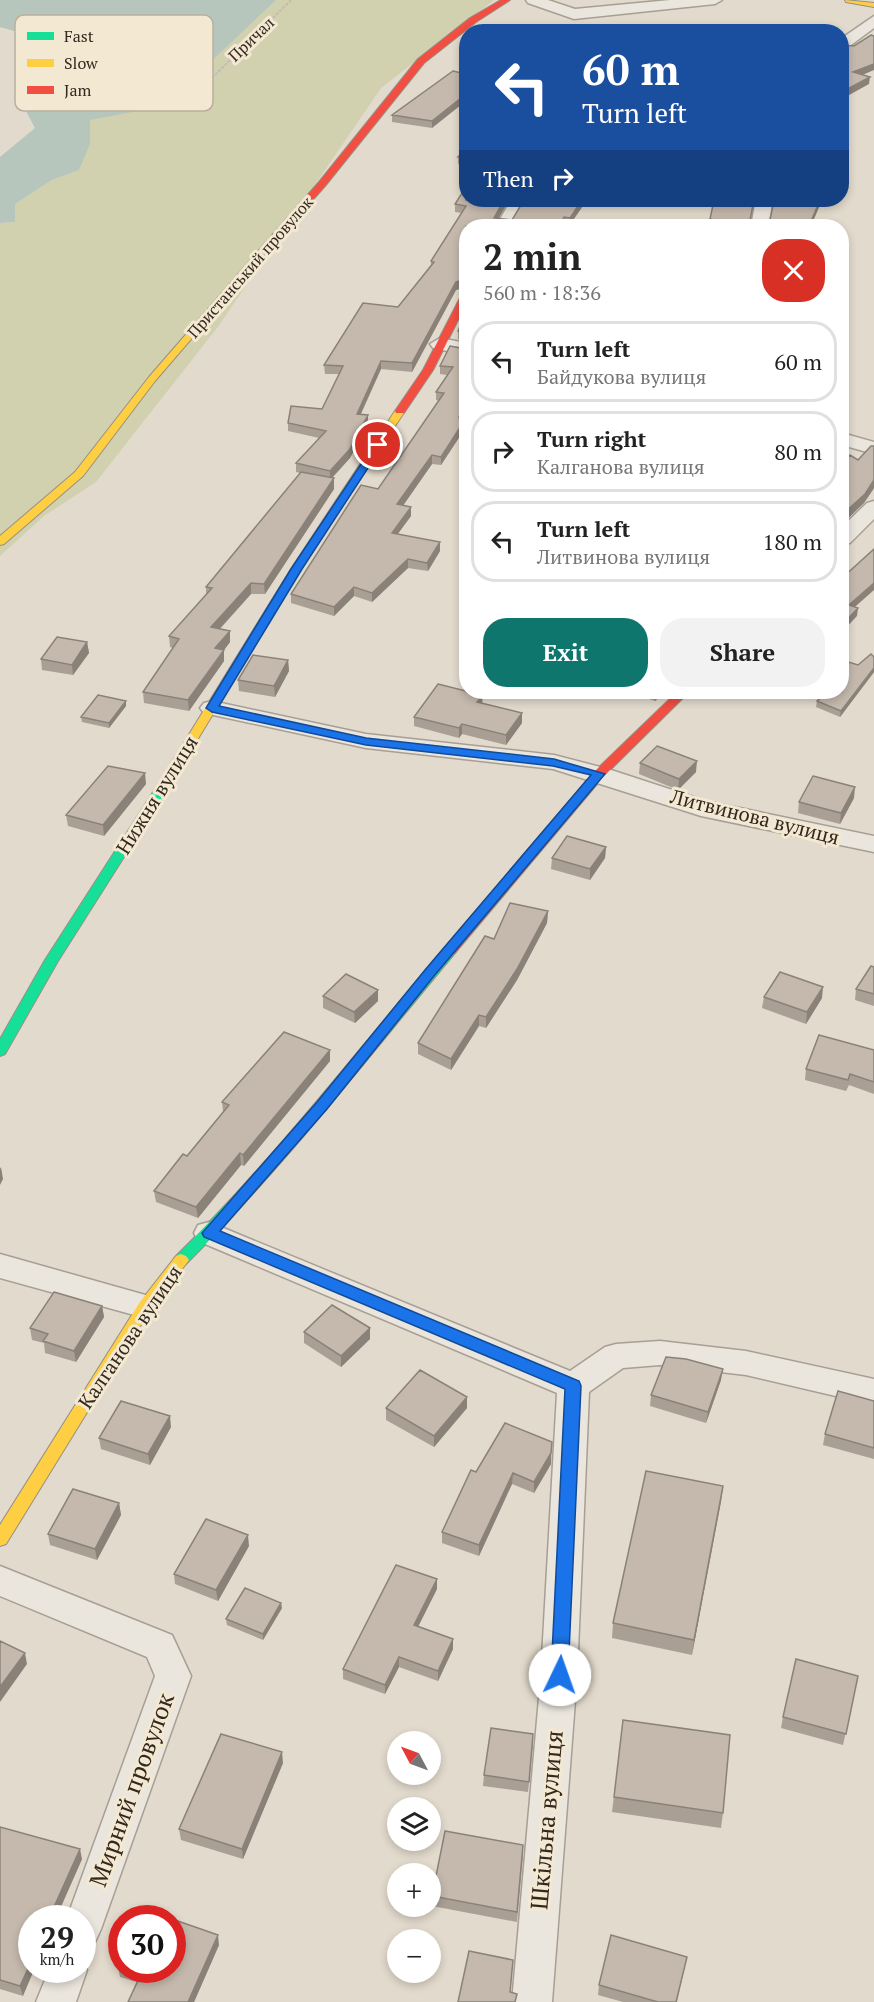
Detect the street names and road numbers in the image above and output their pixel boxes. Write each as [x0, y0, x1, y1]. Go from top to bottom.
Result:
street label: Причал [223, 11, 279, 66]
street label: Пристанський провулок [182, 191, 318, 343]
street label: Нижня вулиця [109, 730, 204, 859]
street label: Литвинова вулиця [667, 782, 842, 851]
street label: Калганова вулиця [72, 1260, 188, 1414]
street label: Мирний провулок [81, 1688, 181, 1891]
street label: Шкільна вулиця [522, 1729, 570, 1911]

